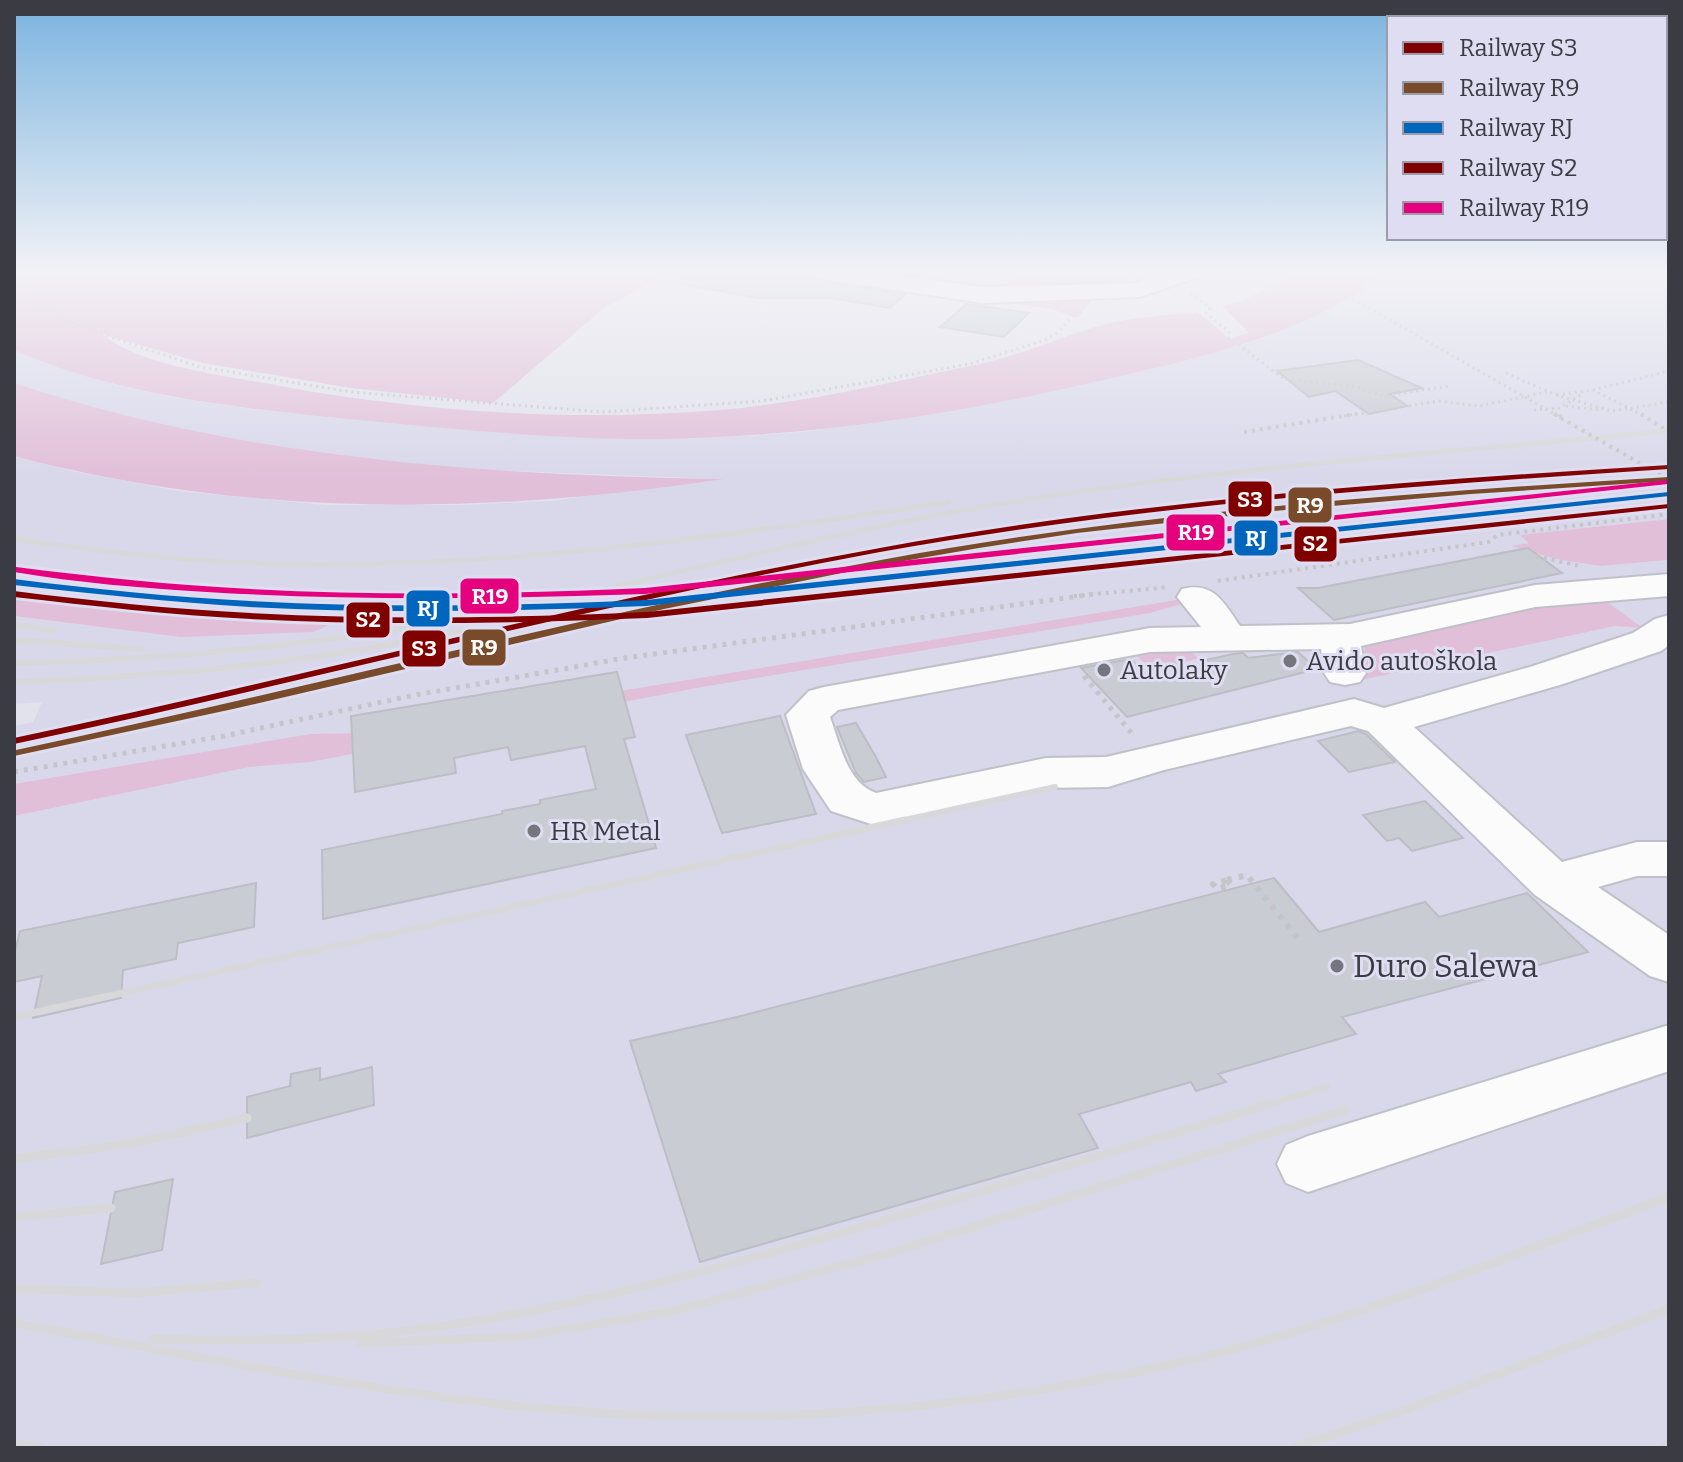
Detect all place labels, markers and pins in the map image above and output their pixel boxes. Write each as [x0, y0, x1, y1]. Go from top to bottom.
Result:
place label: Avido autoškola [1306, 646, 1497, 677]
marker: Avido autoškola [1281, 652, 1299, 670]
place label: Autolaky [1120, 655, 1228, 686]
marker: Autolaky [1095, 661, 1113, 679]
place label: HR Metal [550, 816, 661, 847]
marker: HR Metal [525, 822, 543, 840]
place label: Duro Salewa [1353, 947, 1538, 985]
marker: Duro Salewa [1328, 957, 1346, 975]

